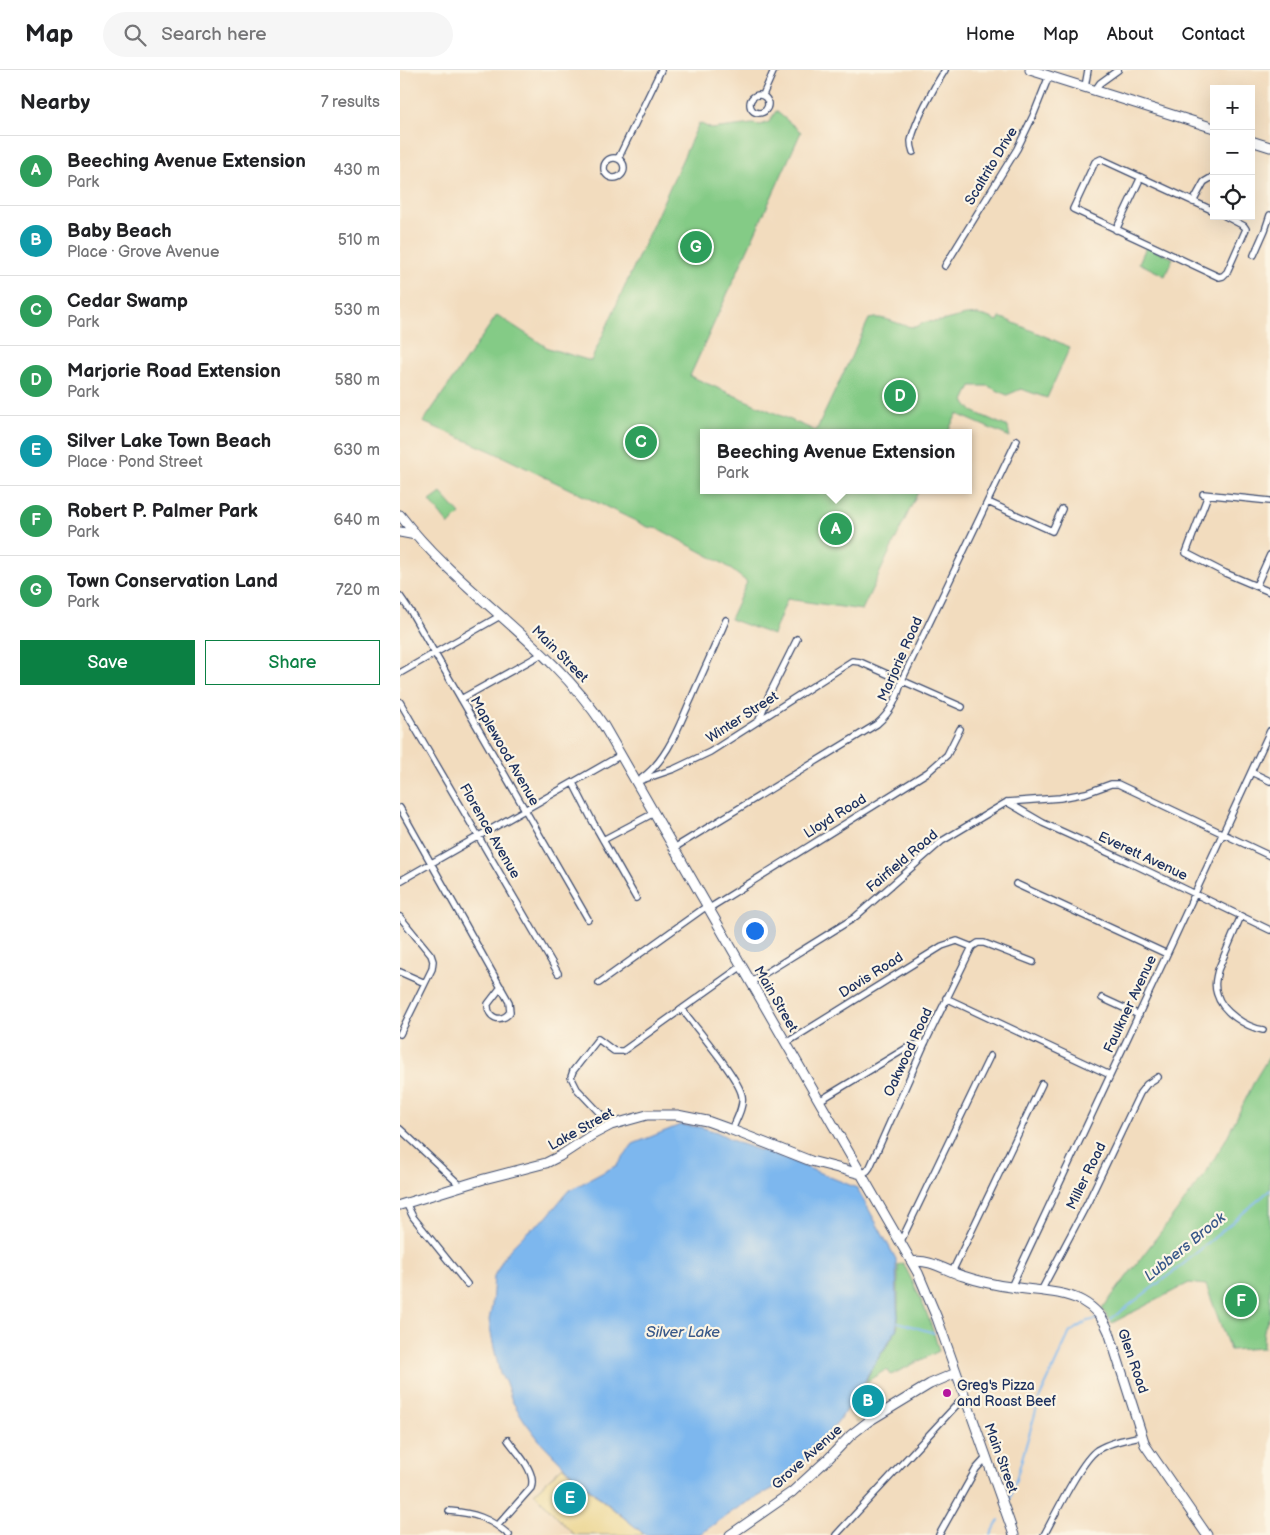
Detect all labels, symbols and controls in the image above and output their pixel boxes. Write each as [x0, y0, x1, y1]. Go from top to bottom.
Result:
search box [103, 12, 453, 57]
text: Map [25, 20, 73, 49]
icon: search [121, 21, 149, 49]
text: Search here [161, 23, 267, 46]
text: Home [966, 24, 1015, 45]
text: Map [1043, 24, 1079, 45]
text: About [1107, 24, 1154, 45]
text: Contact [1182, 24, 1245, 45]
map controls [1210, 85, 1255, 220]
button: + [1210, 85, 1255, 130]
text: Nearby [20, 90, 90, 115]
text: 7 results [321, 93, 380, 112]
street label: Scaltrito Drive [961, 124, 1021, 208]
button: − [1210, 130, 1255, 175]
text: Beeching Avenue Extension [67, 150, 306, 173]
text: A [31, 161, 41, 180]
text: 430 m [333, 161, 380, 180]
text: Park [67, 173, 99, 192]
button: locate [1210, 175, 1255, 220]
text: Baby Beach [67, 220, 172, 243]
pin: G [680, 228, 712, 266]
text: B [30, 231, 42, 250]
text: 510 m [338, 231, 380, 250]
text: Place · Grove Avenue [67, 243, 219, 262]
text: Cedar Swamp [67, 290, 188, 313]
text: C [30, 301, 42, 320]
text: 530 m [334, 301, 380, 320]
text: Park [67, 313, 99, 332]
text: Marjorie Road Extension [67, 360, 281, 383]
text: D [30, 371, 42, 390]
text: 580 m [335, 371, 380, 390]
pin: D [884, 377, 916, 415]
text: Park [67, 383, 99, 402]
pin: C [625, 423, 657, 461]
popup [700, 429, 972, 494]
text: Silver Lake Town Beach [67, 430, 271, 453]
text: E [31, 441, 41, 460]
text: 630 m [333, 441, 380, 460]
text: Beeching Avenue Extension [717, 441, 955, 464]
text: Place · Pond Street [67, 453, 203, 472]
text: Park [717, 464, 749, 483]
text: Robert P. Palmer Park [67, 500, 258, 523]
pin: A [820, 510, 852, 548]
text: F [31, 511, 41, 530]
text: 640 m [334, 511, 380, 530]
text: Park [67, 523, 99, 542]
text: Town Conservation Land [67, 570, 278, 593]
text: G [30, 581, 42, 600]
text: 720 m [336, 581, 380, 600]
text: Park [67, 593, 99, 612]
street label: Marjorie Road [874, 614, 926, 704]
street label: Main Street [528, 622, 592, 686]
button: Save [20, 640, 195, 685]
button: Share [205, 640, 380, 685]
street label: Winter Street [703, 687, 782, 747]
street label: Maplewood Avenue [467, 693, 543, 809]
street label: Florence Avenue [456, 780, 524, 882]
street label: Lloyd Road [801, 790, 869, 842]
street label: Fairfield Road [863, 826, 941, 896]
street label: Everett Avenue [1096, 828, 1190, 884]
your location [742, 918, 768, 944]
street label: Davis Road [836, 949, 906, 1001]
street label: Faulkner Avenue [1100, 953, 1160, 1055]
street label: Main Street [750, 963, 802, 1036]
street label: Oakwood Road [880, 1005, 936, 1099]
street label: Lake Street [545, 1104, 617, 1154]
street label: Miller Road [1062, 1140, 1110, 1212]
water label: Lubbers Brook [1140, 1208, 1230, 1286]
pin: F [1225, 1282, 1257, 1320]
water label: Silver Lake [646, 1323, 720, 1342]
street label: Glen Road [1114, 1326, 1152, 1396]
place label: Greg's Pizza and Roast Beef [957, 1377, 1057, 1410]
pin: B [852, 1382, 884, 1420]
marker: Greg's Pizza and Roast Beef [941, 1387, 953, 1399]
street label: Grove Avenue [768, 1421, 846, 1493]
street label: Main Street [981, 1421, 1022, 1496]
pin: E [554, 1479, 586, 1517]

